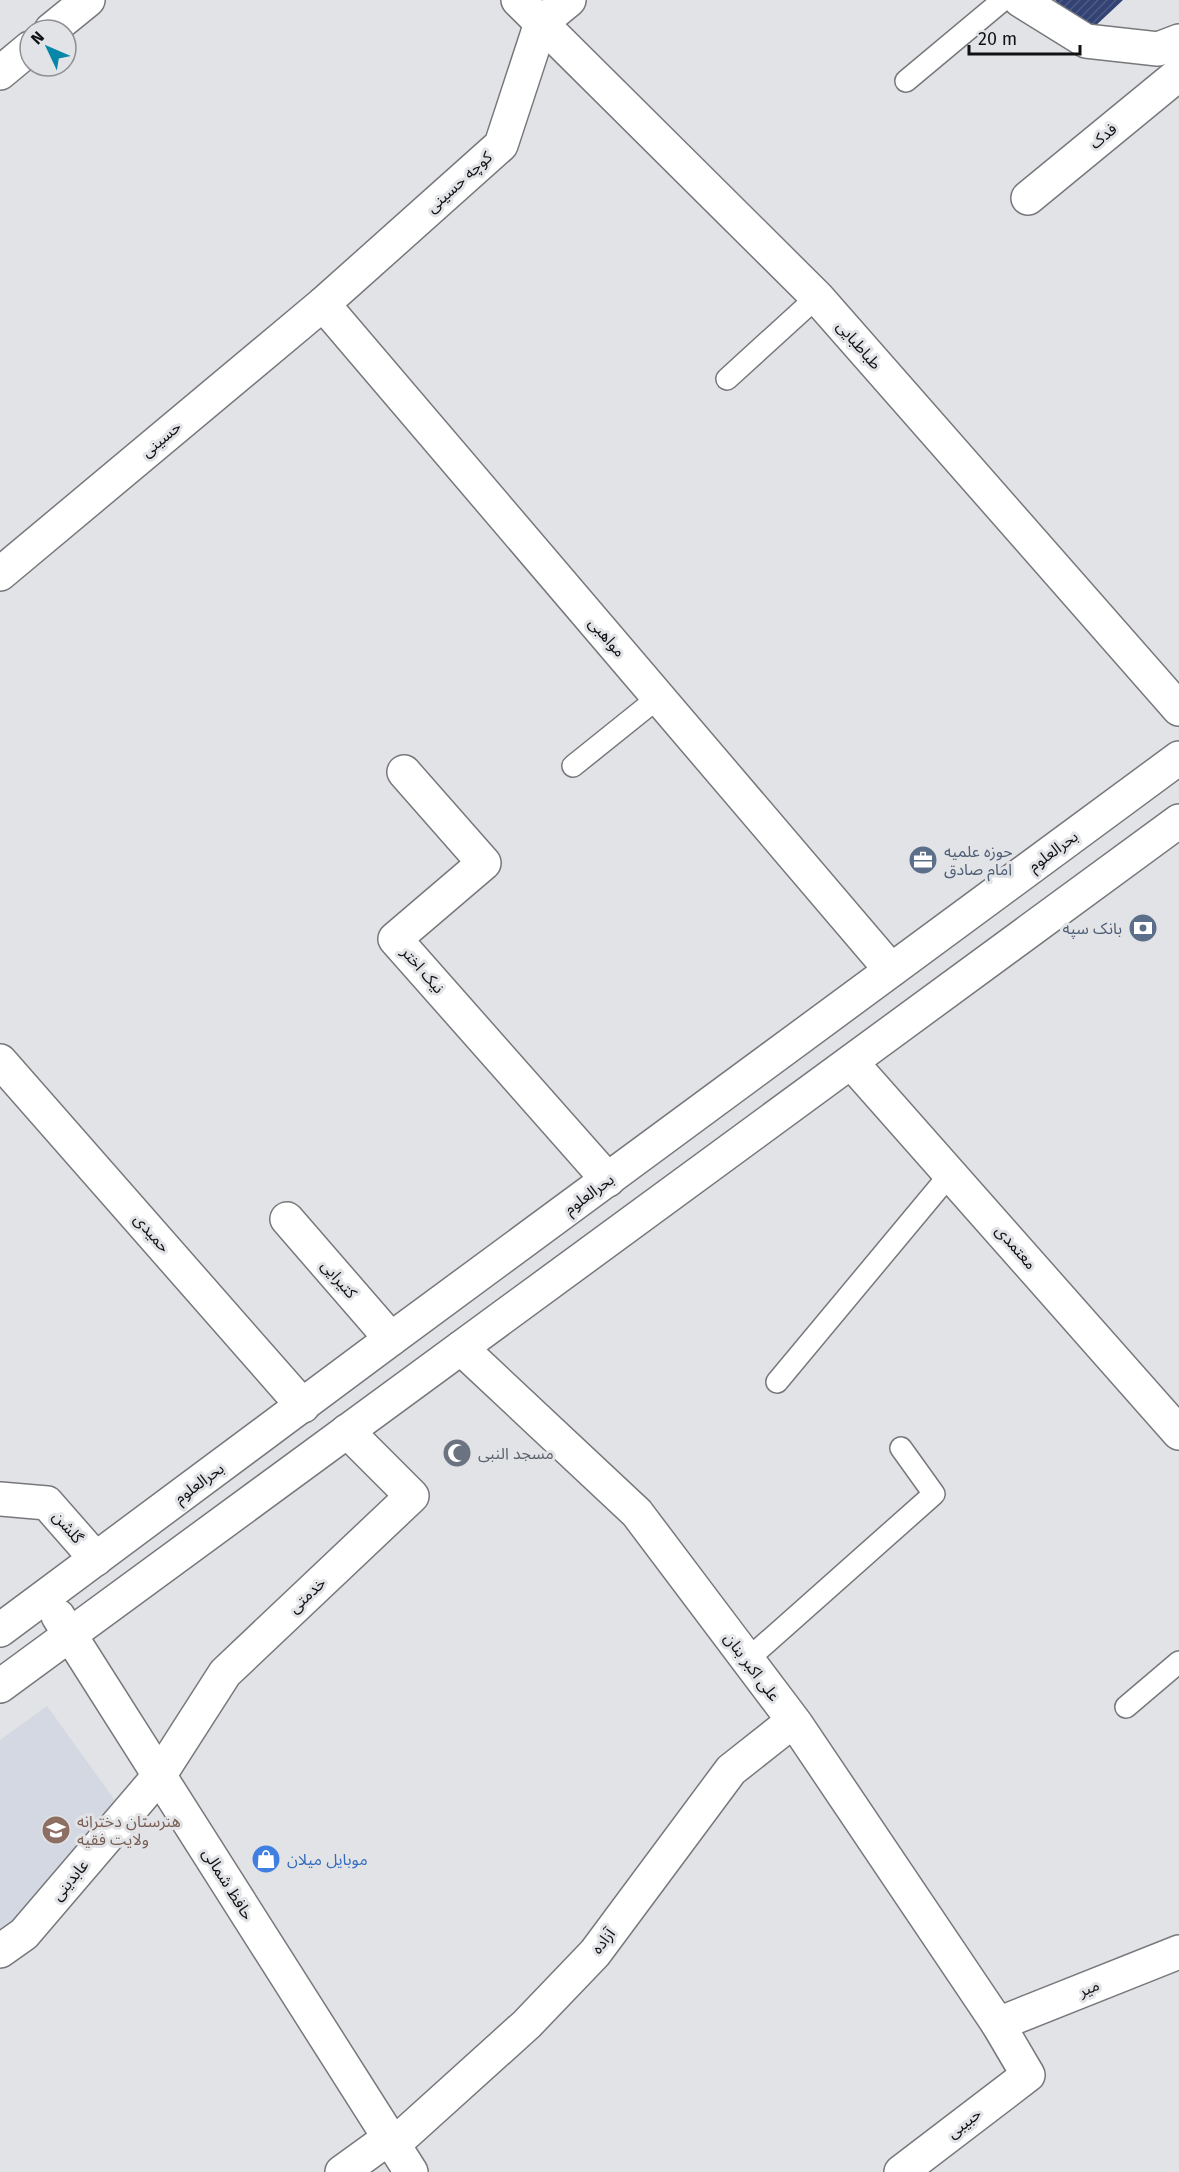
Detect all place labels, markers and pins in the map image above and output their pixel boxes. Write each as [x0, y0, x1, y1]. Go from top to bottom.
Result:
place label: حوزه علمیه امام صادق [944, 842, 1013, 882]
office icon: حوزه علمیه امام صادق [907, 844, 939, 876]
bank icon: بانک سپه [1127, 912, 1159, 944]
place label: بانک سپه [1063, 919, 1122, 939]
mosque icon: مسجد النبی [441, 1437, 473, 1469]
place label: مسجد النبی [478, 1444, 554, 1463]
place label: هنرستان دخترانه ولایت فقیه [77, 1812, 181, 1849]
school or university icon: هنرستان دخترانه ولایت فقیه [40, 1814, 72, 1846]
shop icon: موبایل میلان [250, 1843, 282, 1875]
place label: موبایل میلان [287, 1850, 368, 1869]

